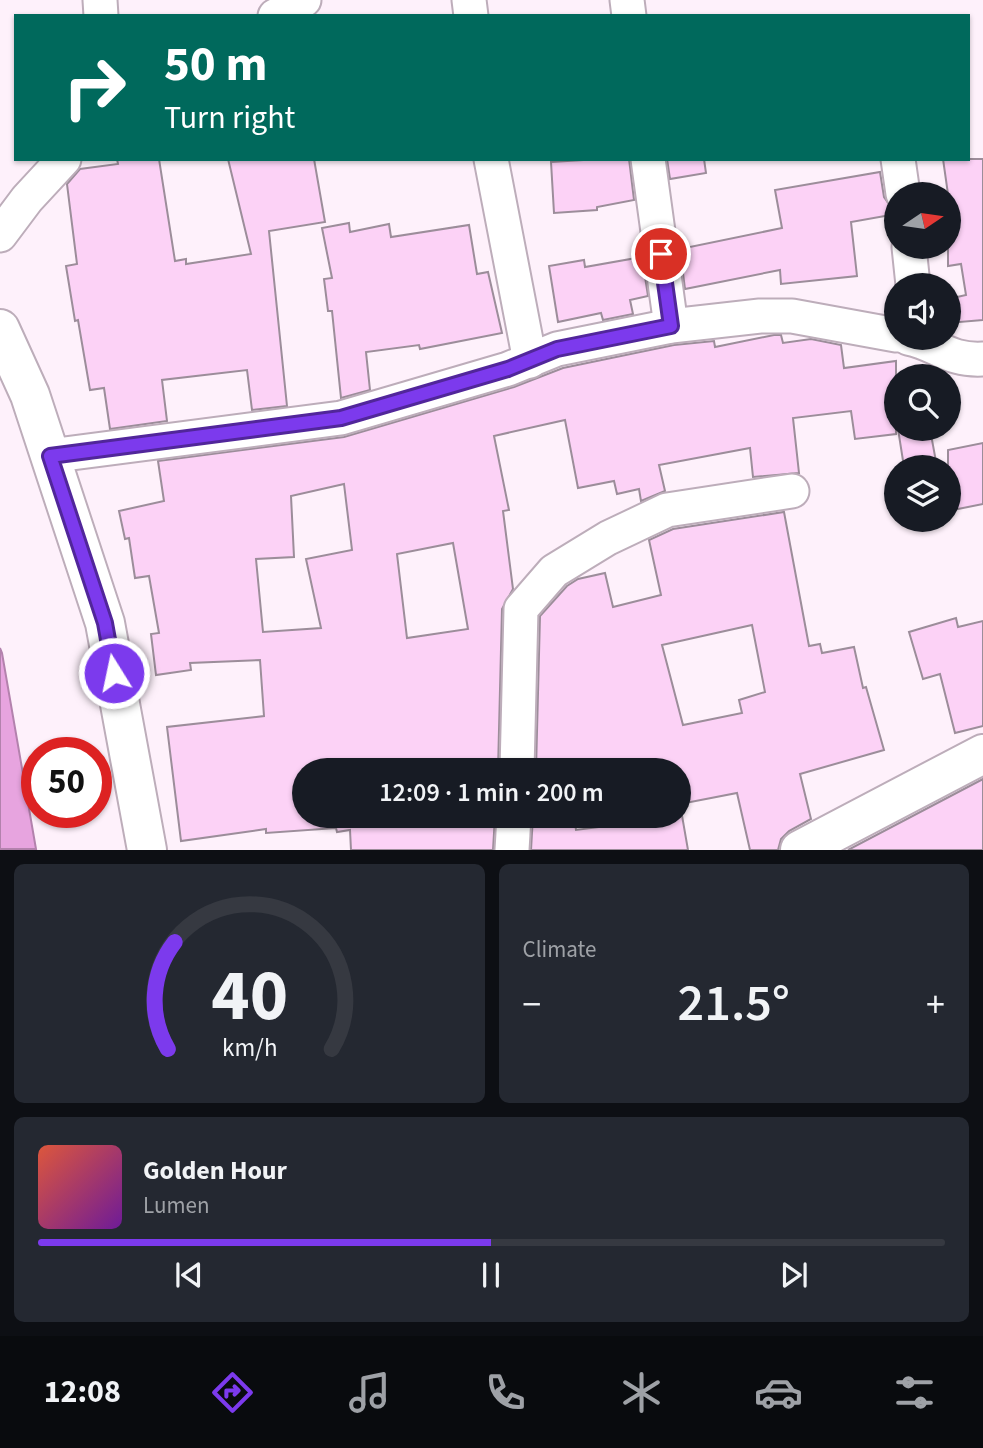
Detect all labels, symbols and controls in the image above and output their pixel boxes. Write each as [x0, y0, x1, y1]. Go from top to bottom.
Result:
text: 50 m [164, 30, 268, 100]
icon: right [49, 42, 140, 133]
text: Turn right [164, 95, 295, 141]
north arrow [884, 182, 961, 259]
map controls [884, 182, 961, 532]
pin [631, 224, 691, 284]
icon: arrive [642, 235, 680, 273]
button: sound [884, 273, 961, 350]
button: search [884, 364, 961, 441]
button: layers [884, 455, 961, 532]
position arrow [77, 636, 151, 710]
speed limit sign: 50 [21, 737, 112, 828]
text: 12:09 · 1 min · 200 m [379, 774, 604, 811]
text: Climate [523, 933, 596, 966]
text: 40 [211, 945, 288, 1049]
text: 21.5° [678, 967, 790, 1041]
text: − [523, 978, 541, 1032]
text: + [926, 978, 945, 1032]
text: km/h [222, 1030, 277, 1066]
text: Golden Hour [143, 1152, 287, 1189]
text: Lumen [143, 1189, 210, 1222]
icon: previous [170, 1256, 208, 1294]
icon: pause [472, 1256, 510, 1294]
icon: next [775, 1256, 813, 1294]
icon: directions [208, 1368, 257, 1417]
icon: music [345, 1368, 394, 1417]
icon: phone [481, 1368, 530, 1417]
icon: climate [617, 1368, 666, 1417]
icon: car [754, 1368, 803, 1417]
icon: filters [890, 1368, 939, 1417]
text: 12:08 [44, 1369, 121, 1415]

